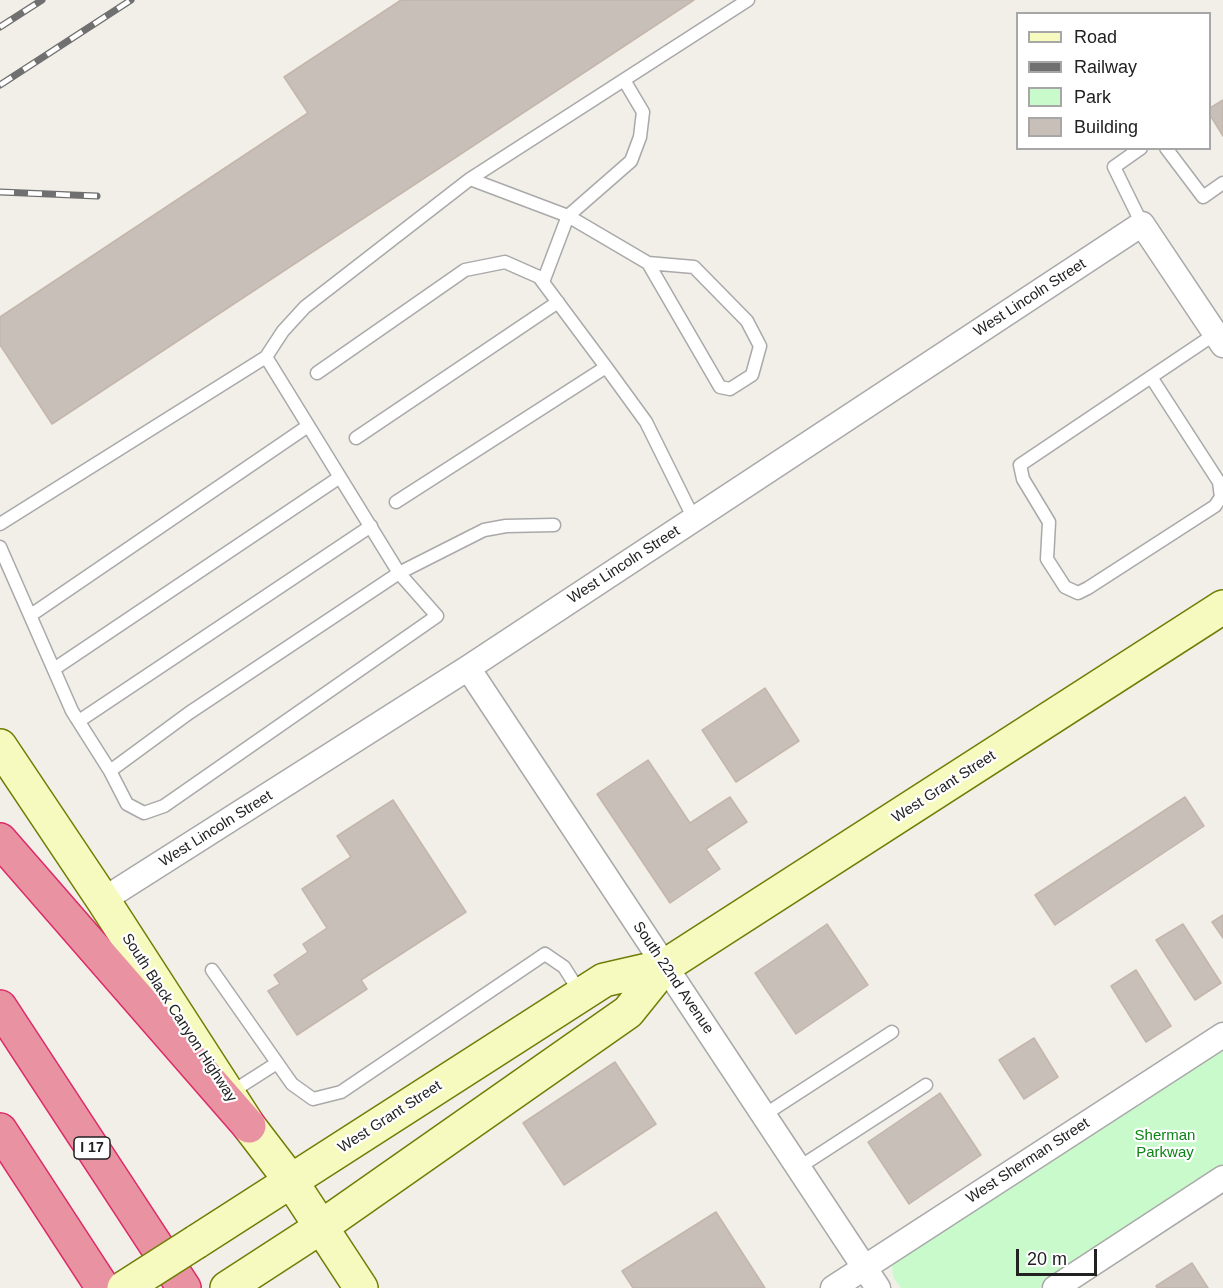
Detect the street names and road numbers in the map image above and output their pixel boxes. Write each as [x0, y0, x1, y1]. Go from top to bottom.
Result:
street label: West Lincoln Street [971, 255, 1089, 341]
street label: West Lincoln Street [565, 522, 683, 608]
street label: West Grant Street [889, 747, 999, 827]
street label: West Lincoln Street [156, 787, 276, 871]
street label: South 22nd Avenue [629, 918, 717, 1038]
street label: South Black Canyon Highway [118, 930, 240, 1106]
street label: West Grant Street [335, 1077, 445, 1157]
street label: West Sherman Street [963, 1114, 1093, 1208]
road number: I 17 [74, 1137, 110, 1159]

